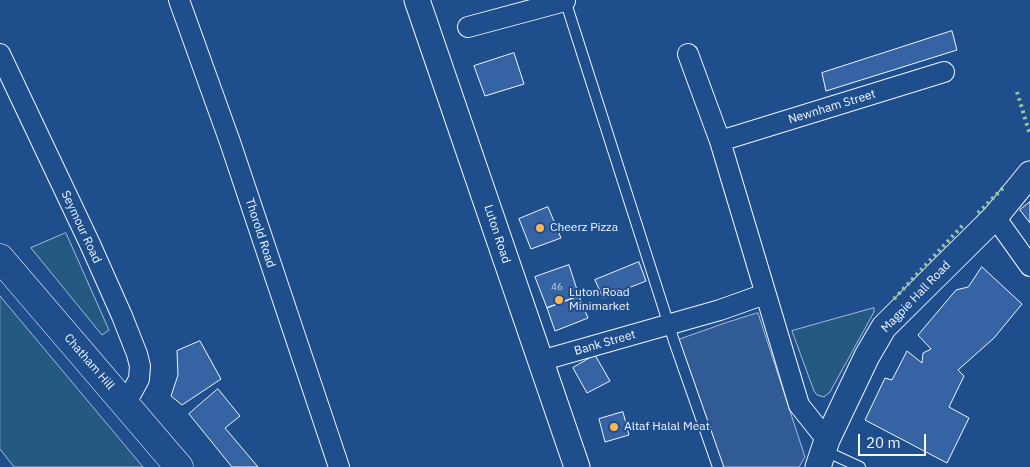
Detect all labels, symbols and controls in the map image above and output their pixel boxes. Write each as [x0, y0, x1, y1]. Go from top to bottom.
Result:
street label: Newnham Street [787, 87, 877, 127]
street label: Seymour Road [58, 188, 104, 266]
street label: Thorold Road [242, 196, 278, 270]
street label: Luton Road [481, 203, 513, 265]
place label: Cheerz Pizza [550, 221, 618, 235]
marker: Cheerz Pizza [534, 222, 546, 234]
street label: Magpie Hall Road [878, 258, 954, 336]
house number: 46 [551, 281, 563, 293]
place label: Luton Road Minimarket [569, 286, 630, 314]
marker: Luton Road Minimarket [553, 294, 565, 306]
street label: Bank Street [573, 327, 637, 359]
street label: Chatham Hill [61, 331, 117, 393]
place label: Altaf Halal Meat [624, 420, 710, 434]
marker: Altaf Halal Meat [608, 421, 620, 433]
scale bar [860, 424, 928, 456]
text: 20 m [866, 433, 901, 452]

